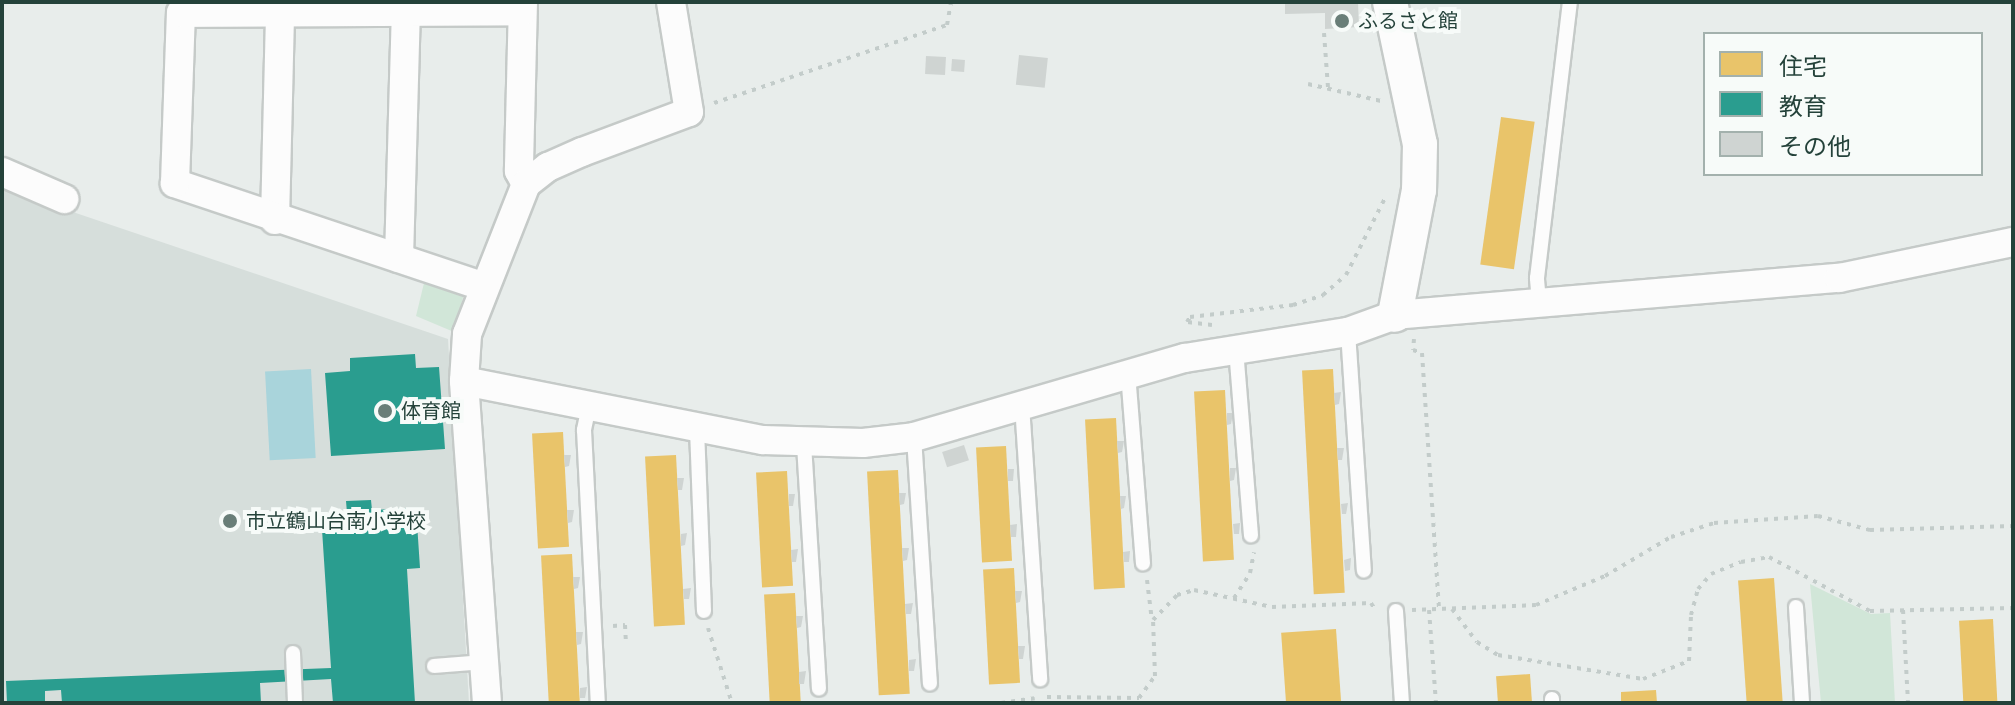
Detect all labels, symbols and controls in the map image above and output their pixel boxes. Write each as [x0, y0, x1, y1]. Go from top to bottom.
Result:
place label: ふるさと館 [1358, 9, 1458, 33]
marker: ふるさと館 [1333, 12, 1351, 30]
legend [1703, 32, 1983, 176]
text: 住宅 [1779, 52, 1827, 81]
text: 教育 [1779, 92, 1827, 121]
text: その他 [1779, 132, 1851, 161]
place label: 体育館 [401, 399, 461, 423]
marker: 体育館 [376, 402, 394, 420]
place label: 市立鶴山台南小学校 [246, 509, 426, 533]
marker: 市立鶴山台南小学校 [221, 512, 239, 530]

